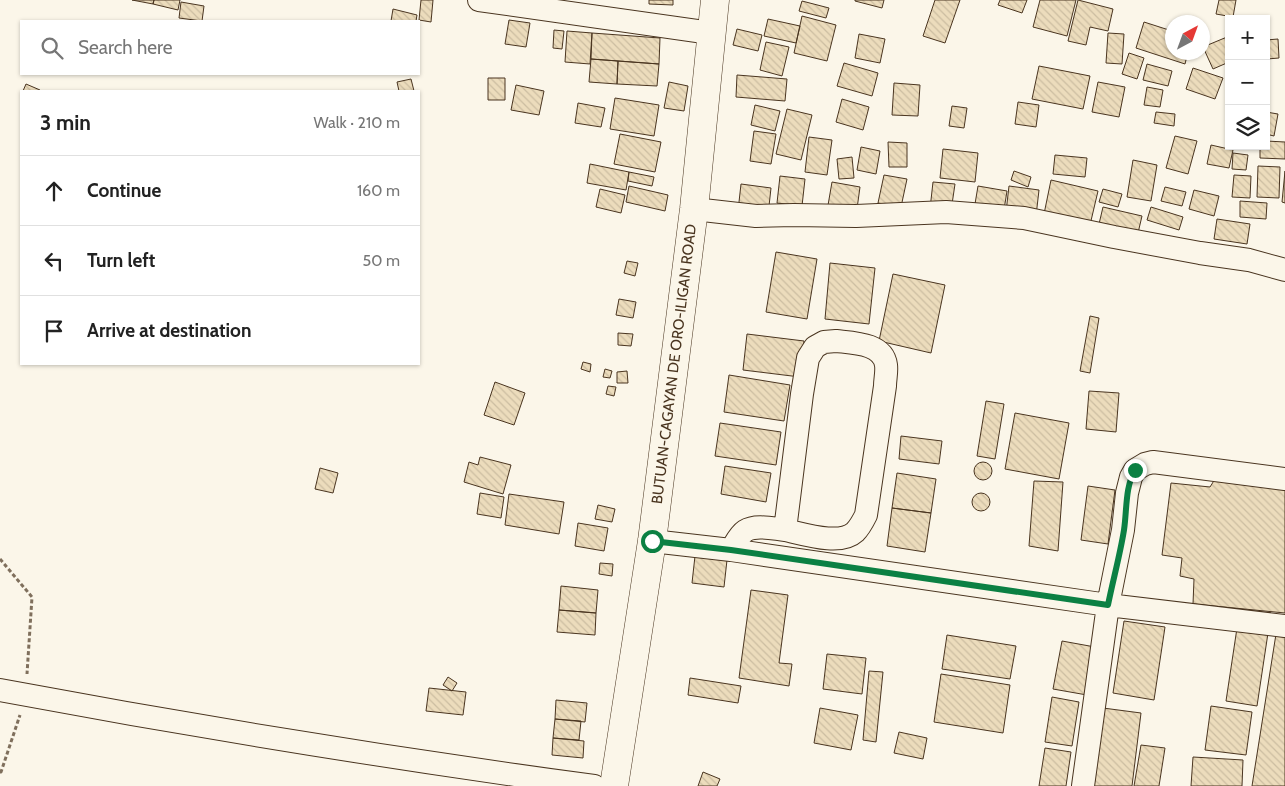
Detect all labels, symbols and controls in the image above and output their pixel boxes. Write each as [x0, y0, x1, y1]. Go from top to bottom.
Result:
north arrow [1165, 15, 1210, 60]
map controls [1225, 15, 1270, 150]
button: + [1225, 15, 1270, 60]
search box [20, 20, 420, 75]
icon: search [38, 34, 66, 62]
text: Search here [78, 36, 172, 59]
button: − [1225, 60, 1270, 105]
button: layers [1225, 105, 1270, 150]
text: 3 min [40, 110, 91, 135]
text: Walk · 210 m [313, 113, 400, 132]
icon: ahead [40, 177, 68, 205]
text: Continue [87, 179, 161, 202]
text: 160 m [357, 181, 400, 200]
street label: BUTUAN-CAGAYAN DE ORO-ILIGAN ROAD [648, 223, 700, 505]
icon: left [40, 247, 68, 275]
text: Turn left [87, 249, 155, 272]
text: 50 m [363, 251, 400, 270]
icon: arrive [40, 317, 68, 345]
text: Arrive at destination [87, 319, 251, 342]
route end [1124, 459, 1147, 482]
route start [641, 530, 664, 553]

